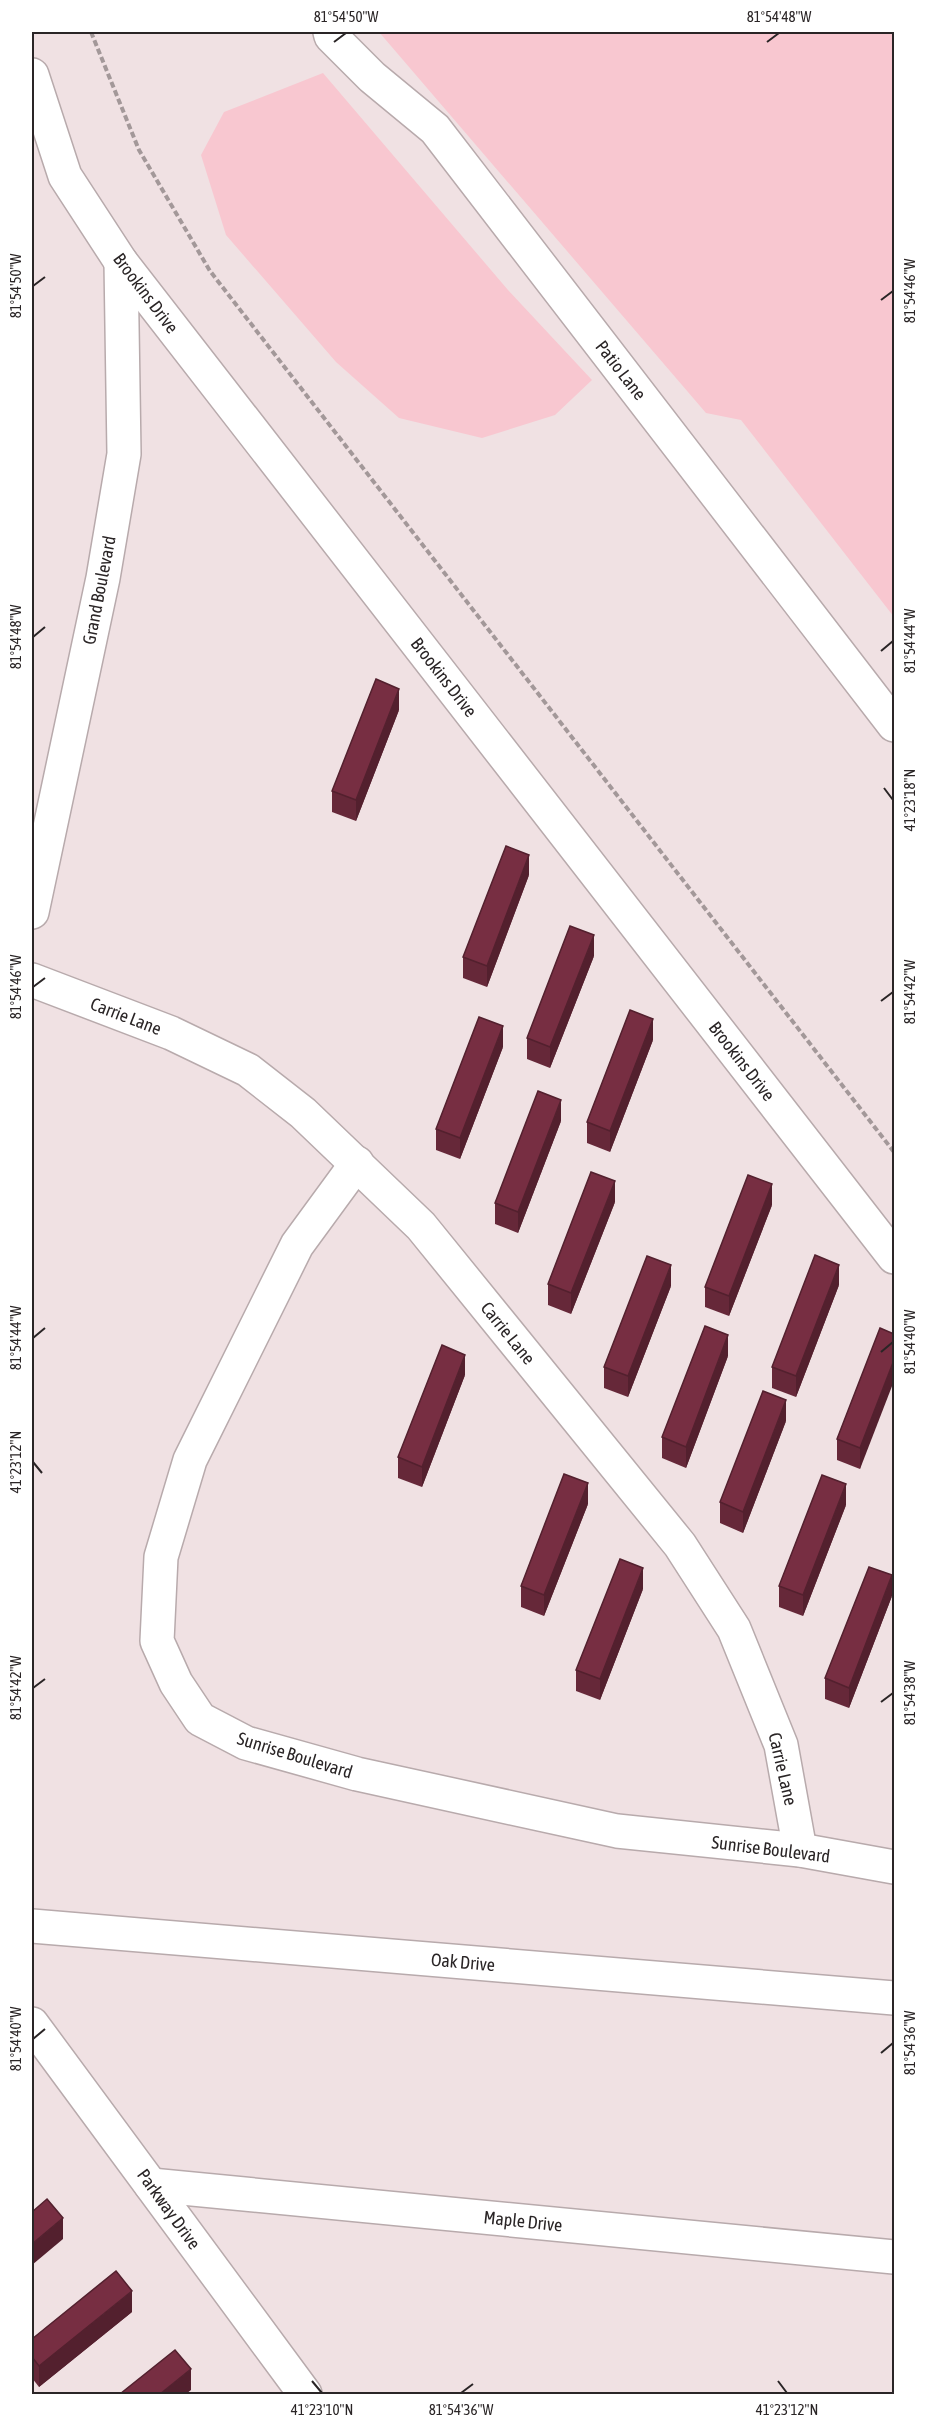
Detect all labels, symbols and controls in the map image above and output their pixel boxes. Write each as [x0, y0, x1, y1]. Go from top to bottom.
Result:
text: 81°54'50"W [314, 8, 378, 25]
text: 81°54'48"W [747, 8, 811, 25]
street label: Brookins Drive [109, 249, 183, 337]
text: 81°54'50"W [7, 254, 24, 318]
text: 81°54'46"W [901, 259, 918, 323]
street label: Patio Lane [591, 336, 651, 404]
street label: Grand Boulevard [78, 534, 120, 646]
text: 81°54'48"W [7, 605, 24, 669]
text: 81°54'44"W [901, 609, 918, 673]
street label: Brookins Drive [407, 633, 481, 721]
text: 41°23'18"N [901, 769, 918, 831]
text: 81°54'46"W [7, 955, 24, 1019]
text: 81°54'42"W [901, 960, 918, 1024]
street label: Carrie Lane [88, 993, 164, 1039]
street label: Brookins Drive [705, 1017, 779, 1105]
street label: Carrie Lane [477, 1298, 539, 1368]
text: 81°54'44"W [7, 1306, 24, 1370]
text: 81°54'40"W [901, 1310, 918, 1374]
text: 41°23'12"N [7, 1431, 24, 1493]
text: 81°54'42"W [7, 1656, 24, 1720]
text: 81°54'38"W [901, 1661, 918, 1725]
street label: Sunrise Boulevard [235, 1728, 355, 1782]
street label: Carrie Lane [764, 1731, 802, 1807]
street label: Sunrise Boulevard [711, 1831, 831, 1867]
street label: Oak Drive [430, 1949, 496, 1975]
text: 81°54'40"W [7, 2007, 24, 2071]
text: 81°54'36"W [901, 2011, 918, 2075]
street label: Parkway Drive [133, 2165, 205, 2253]
street label: Maple Drive [483, 2206, 563, 2236]
text: 41°23'10"N [291, 2401, 353, 2418]
text: 81°54'36"W [429, 2401, 493, 2418]
text: 41°23'12"N [756, 2401, 818, 2418]

